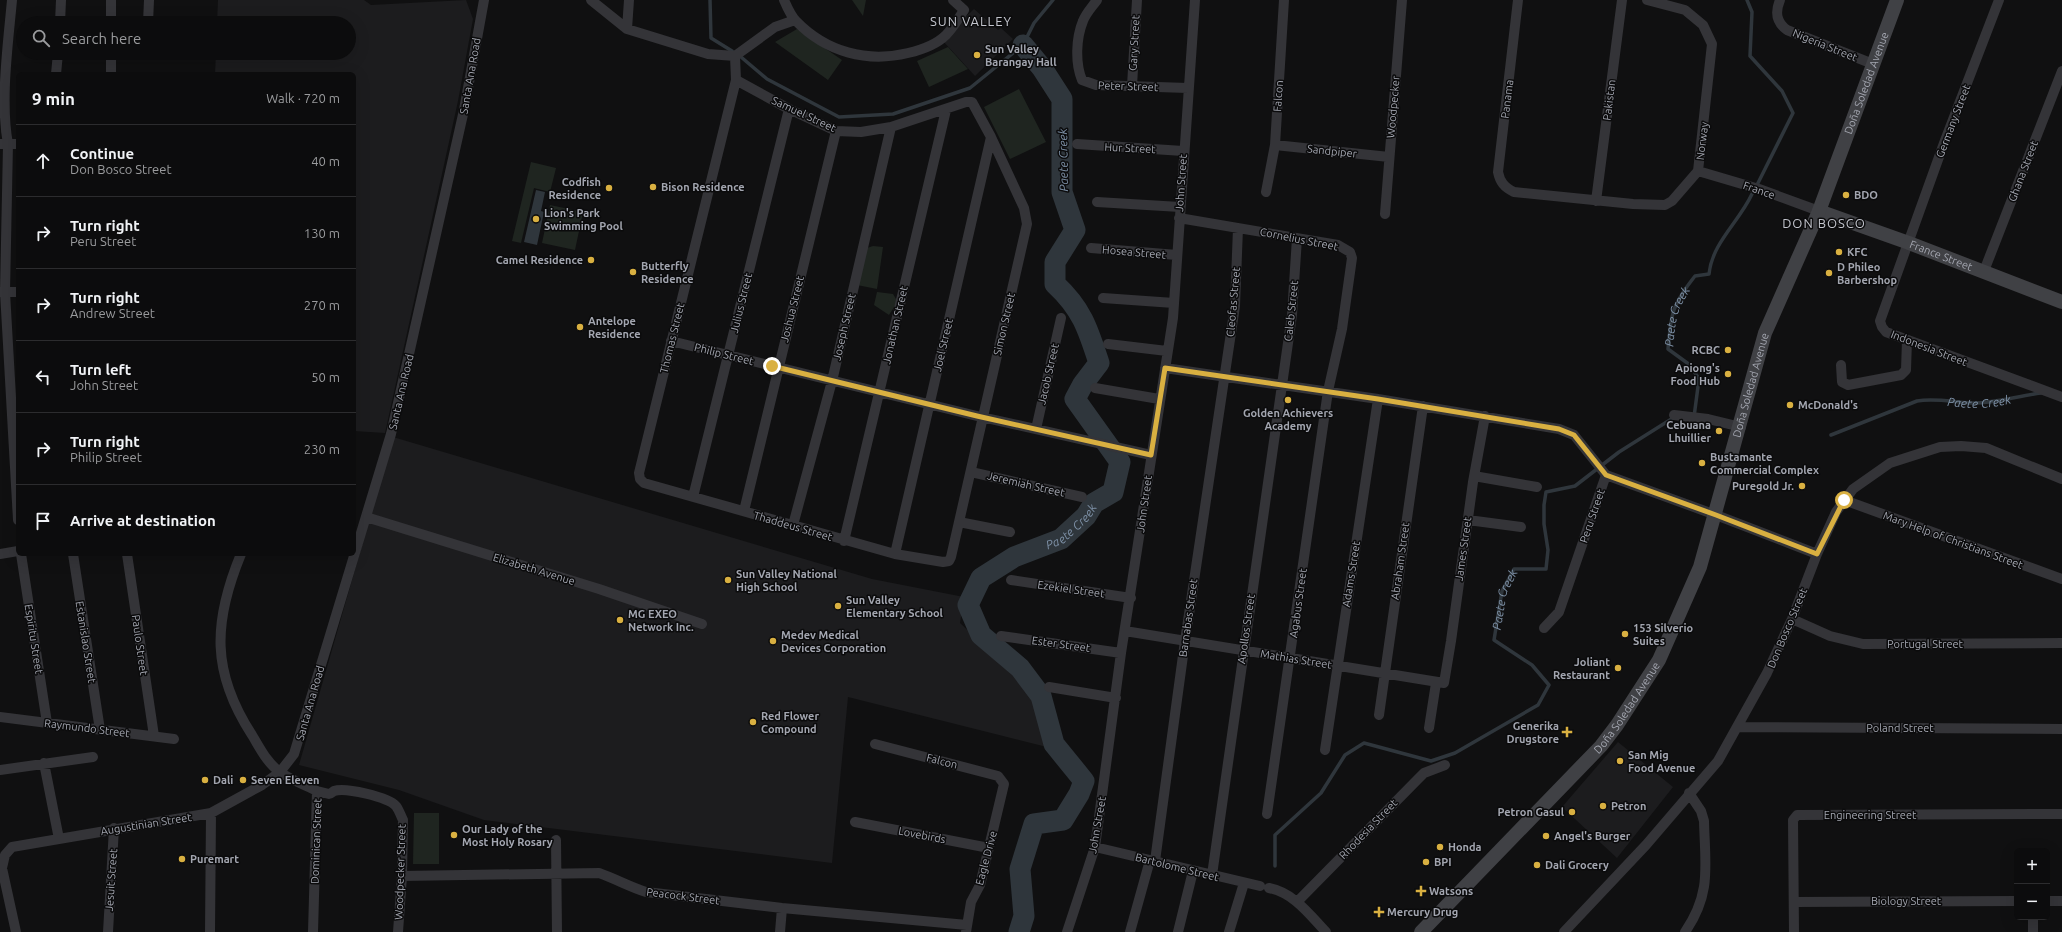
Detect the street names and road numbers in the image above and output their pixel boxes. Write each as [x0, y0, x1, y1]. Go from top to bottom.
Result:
street label: Gary Street [1127, 14, 1141, 71]
street label: Nigeria Street [1791, 27, 1860, 64]
street label: Doña Soledad Avenue [1842, 30, 1891, 136]
street label: Santa Ana Road [457, 37, 483, 115]
street label: Woodpecker [1384, 74, 1402, 139]
street label: Peter Street [1098, 79, 1159, 93]
street label: Panama [1499, 79, 1515, 119]
street label: Pakistan [1601, 79, 1617, 121]
street label: Falcon [1271, 80, 1285, 112]
street label: Germany Street [1934, 82, 1973, 159]
street label: Samuel Street [770, 94, 839, 134]
street label: Norway [1694, 121, 1710, 161]
street label: Ghana Street [2006, 138, 2040, 203]
street label: Hur Street [1104, 141, 1157, 155]
street label: Sandpiper [1307, 142, 1358, 160]
street label: John Street [1173, 153, 1189, 212]
street label: France [1742, 179, 1776, 201]
street label: Cornelius Street [1259, 226, 1340, 253]
street label: France Street [1908, 238, 1975, 273]
street label: Hosea Street [1102, 243, 1167, 261]
street label: Cleofas Street [1224, 266, 1242, 337]
street label: Julius Street [728, 271, 754, 334]
street label: Joshua Street [778, 274, 806, 343]
street label: Caleb Street [1282, 279, 1300, 342]
street label: Jonathan Street [880, 284, 910, 365]
street label: Simon Street [991, 291, 1017, 356]
street label: Joseph Street [830, 292, 858, 362]
street label: Thomas Street [657, 301, 687, 374]
street label: Joel Street [931, 317, 955, 373]
street label: Indonesia Street [1889, 328, 1969, 368]
street label: Doña Soledad Avenue [1730, 332, 1771, 439]
street label: Philip Street [693, 341, 756, 367]
street label: Jacob Street [1035, 342, 1061, 406]
street label: Santa Ana Road [386, 353, 416, 431]
street label: Jeremiah Street [986, 469, 1067, 499]
street label: John Street [1134, 474, 1154, 533]
street label: Peru Street [1577, 487, 1607, 544]
street label: Thaddeus Street [752, 509, 834, 543]
street label: Mary Help of Christians Street [1882, 509, 2025, 571]
street label: James Street [1453, 515, 1474, 582]
street label: Abraham Street [1389, 521, 1411, 600]
street label: Adams Street [1340, 539, 1362, 608]
street label: Elizabeth Avenue [492, 551, 576, 587]
street label: Agabus Street [1287, 567, 1309, 638]
street label: Barnabas Street [1177, 577, 1200, 658]
street label: Ezekiel Street [1037, 578, 1106, 600]
street label: Don Bosco Street [1765, 585, 1810, 670]
street label: Apollos Street [1235, 593, 1257, 665]
street label: Estanislao Street [74, 600, 99, 685]
street label: Espiritu Street [23, 603, 46, 676]
street label: Paulo Street [130, 614, 150, 677]
street label: Ester Street [1031, 634, 1092, 654]
street label: Portugal Street [1887, 638, 1964, 650]
street label: Mathias Street [1259, 647, 1333, 671]
street label: Doña Soledad Avenue [1591, 660, 1662, 756]
street label: Santa Ana Road [294, 664, 326, 742]
street label: Raymundo Street [44, 717, 131, 739]
street label: Poland Street [1866, 722, 1934, 734]
street label: Falcon [925, 751, 959, 771]
street label: John Street [1086, 795, 1108, 854]
street label: Rhodesia Street [1336, 796, 1400, 861]
street label: Dominican Street [309, 797, 324, 884]
street label: Engineering Street [1824, 809, 1917, 821]
street label: Augustinian Street [100, 811, 193, 837]
street label: Woodpecker Street [392, 823, 408, 920]
street label: Lovebirds [897, 825, 947, 846]
street label: Eagle Drive [973, 830, 999, 886]
street label: Jesuit Street [103, 848, 119, 912]
street label: Bartolome Street [1134, 851, 1221, 883]
street label: Peacock Street [646, 886, 721, 907]
street label: Biology Street [1871, 895, 1942, 907]

